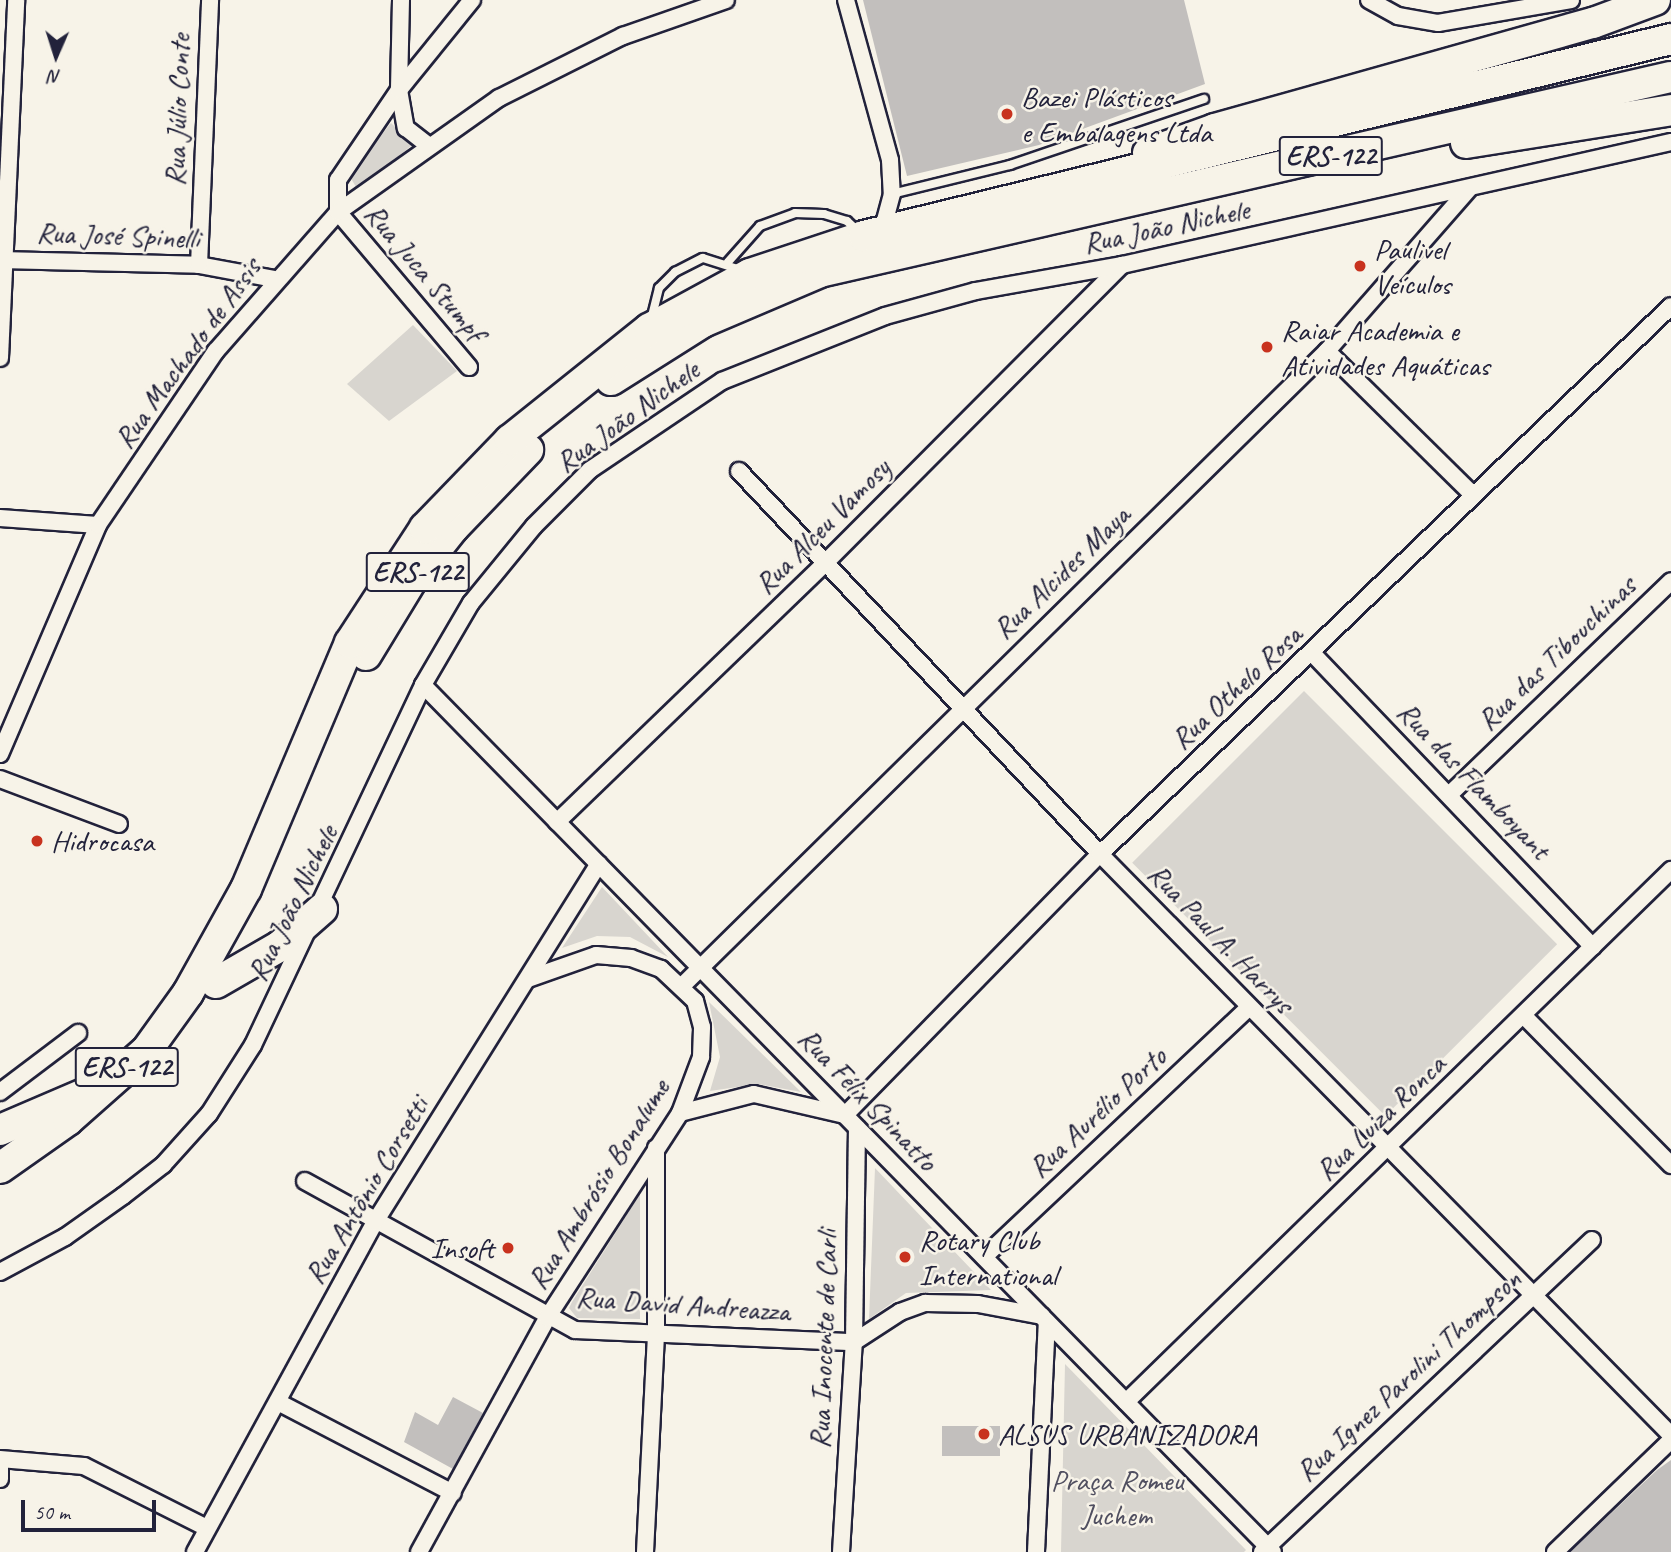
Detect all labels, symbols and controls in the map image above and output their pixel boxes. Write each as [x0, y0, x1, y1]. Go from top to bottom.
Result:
north arrow [21, 21, 91, 91]
street label: Rua Júlio Conte [156, 33, 198, 187]
text: N [48, 65, 61, 89]
place label: Bazei Plásticos e Embalagens Ltda [1021, 79, 1213, 150]
marker: Bazei Plásticos e Embalagens Ltda [999, 106, 1015, 122]
road number: ERS-122 [1278, 132, 1384, 180]
street label: Rua João Nichele [1080, 191, 1252, 261]
street label: Rua Juca Stumpf [357, 195, 493, 349]
street label: Rua José Spinelli [36, 214, 200, 256]
place label: Paulivel Veículos [1374, 231, 1451, 302]
street label: Rua Machado de Assis [106, 251, 268, 455]
marker: Paulivel Veículos [1352, 258, 1368, 274]
place label: Raiar Academia e Atividades Aquáticas [1281, 312, 1489, 382]
marker: Raiar Academia e Atividades Aquáticas [1259, 339, 1275, 355]
street label: Rua João Nichele [548, 352, 706, 480]
street label: Rua Alceu Vamosy [746, 450, 898, 602]
street label: Rua Alcides Maya [985, 497, 1137, 647]
road number: ERS-122 [366, 548, 471, 596]
street label: Rua das Tibouchinas [1469, 568, 1643, 738]
street label: Rua Othelo Rosa [1163, 617, 1309, 757]
street label: Rua das Flamboyant [1389, 693, 1559, 867]
street label: Rua João Nichele [239, 819, 345, 987]
place label: Hidrocasa [51, 823, 154, 859]
marker: Hidrocasa [29, 833, 45, 849]
street label: Rua Paul A. Harrys [1140, 855, 1302, 1021]
street label: Rua Félix Spinatto [791, 1020, 945, 1178]
street label: Rua Aurélio Porto [1021, 1039, 1173, 1185]
road number: ERS-122 [74, 1042, 180, 1092]
street label: Rua Luiza Ronca [1308, 1047, 1452, 1187]
street label: Rua Ambrósio Bonalume [519, 1073, 677, 1295]
street label: Rua Antônio Corsetti [296, 1090, 436, 1290]
place label: Rotary Club International [919, 1222, 1057, 1292]
street label: Rua Inocente de Carli [801, 1229, 845, 1449]
place label: Insoft [431, 1230, 494, 1266]
marker: Insoft [500, 1240, 516, 1256]
marker: Rotary Club International [897, 1249, 913, 1265]
street label: Rua Ignez Parolini Thompson [1288, 1261, 1528, 1489]
street label: Rua David Andreazza [575, 1279, 791, 1329]
place label: ALSUS URBANIZADORA [998, 1416, 1257, 1452]
marker: ALSUS URBANIZADORA [976, 1426, 992, 1442]
park label: Praça Romeu Juchem [1051, 1462, 1183, 1532]
scale bar [24, 1486, 159, 1530]
text: 50 m [34, 1499, 70, 1525]

